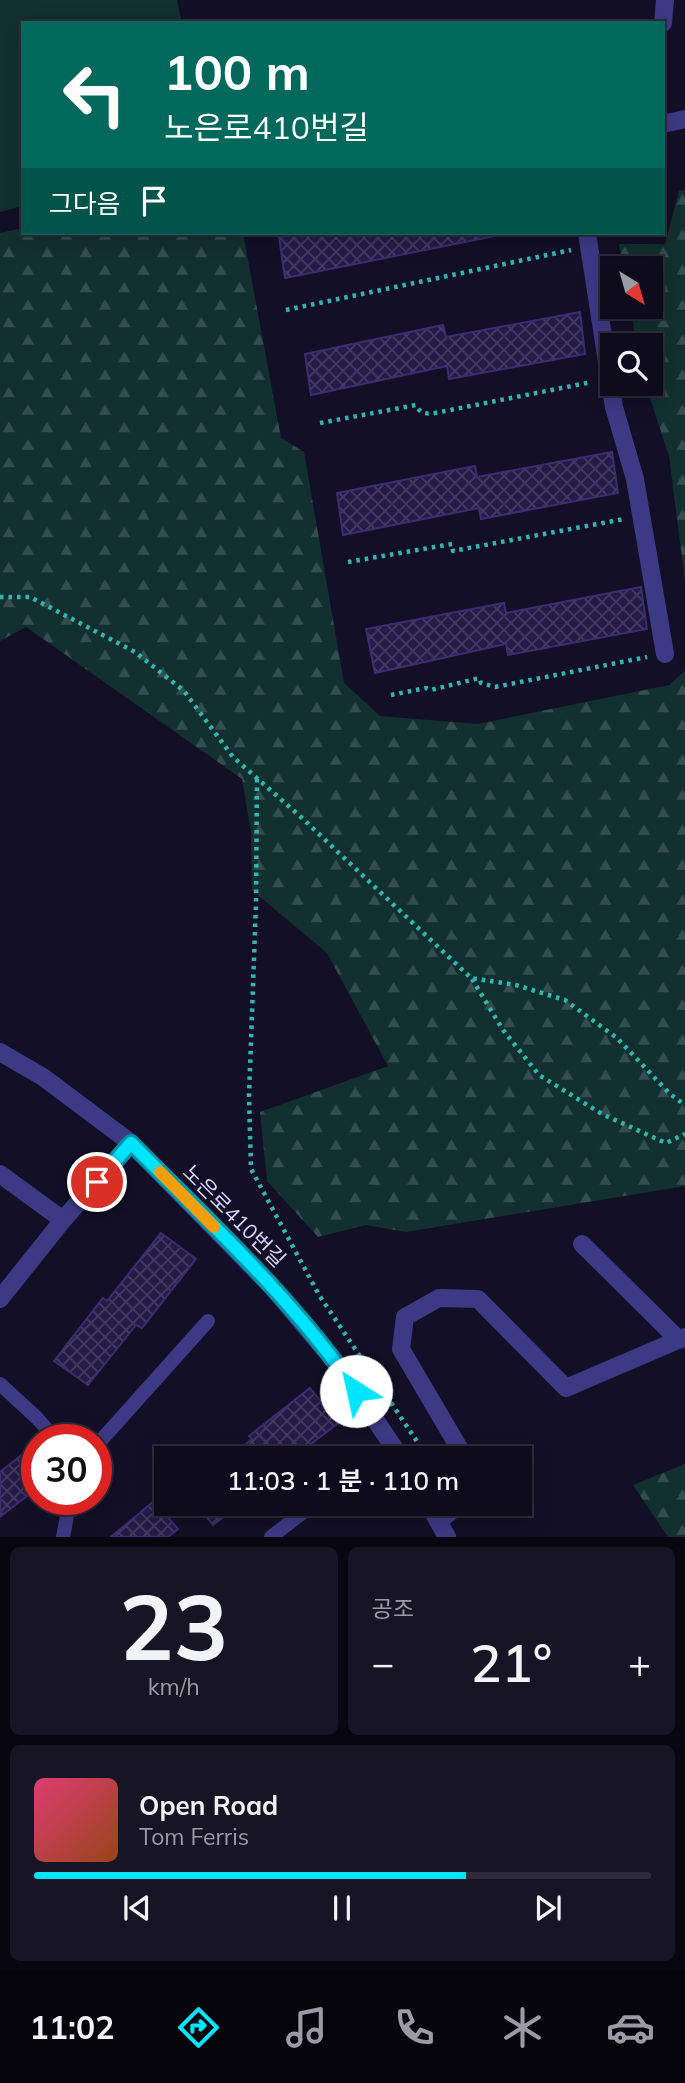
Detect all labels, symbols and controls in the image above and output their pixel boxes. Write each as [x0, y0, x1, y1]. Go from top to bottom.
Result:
text: 100 m [164, 41, 310, 102]
icon: left [49, 49, 140, 140]
text: 노은로410번길 [164, 107, 369, 147]
icon: arrive [135, 182, 173, 220]
text: 그다음 [49, 187, 121, 220]
north arrow [600, 256, 663, 318]
map controls [600, 256, 663, 396]
button: search [600, 333, 663, 396]
pin [67, 1152, 127, 1212]
street label: 노은로410번길 [178, 1159, 291, 1272]
icon: arrive [78, 1163, 116, 1201]
position arrow [319, 1354, 393, 1428]
speed limit sign: 30 [21, 1424, 112, 1515]
text: 11:03 · 1 분 · 110 m [227, 1464, 459, 1497]
text: 23 [119, 1569, 228, 1683]
text: 공조 [372, 1594, 414, 1623]
text: 21° [470, 1630, 552, 1695]
text: − [372, 1639, 394, 1687]
text: + [628, 1639, 651, 1687]
text: km/h [148, 1672, 200, 1701]
text: Open Road [139, 1789, 278, 1822]
text: Tom Ferris [139, 1822, 249, 1851]
icon: previous [118, 1889, 156, 1927]
icon: pause [323, 1889, 361, 1927]
icon: next [529, 1889, 567, 1927]
icon: directions [174, 2003, 223, 2052]
icon: music [282, 2003, 331, 2052]
icon: phone [390, 2003, 439, 2052]
icon: climate [498, 2003, 547, 2052]
icon: car [606, 2003, 655, 2052]
text: 11:02 [30, 2007, 114, 2047]

